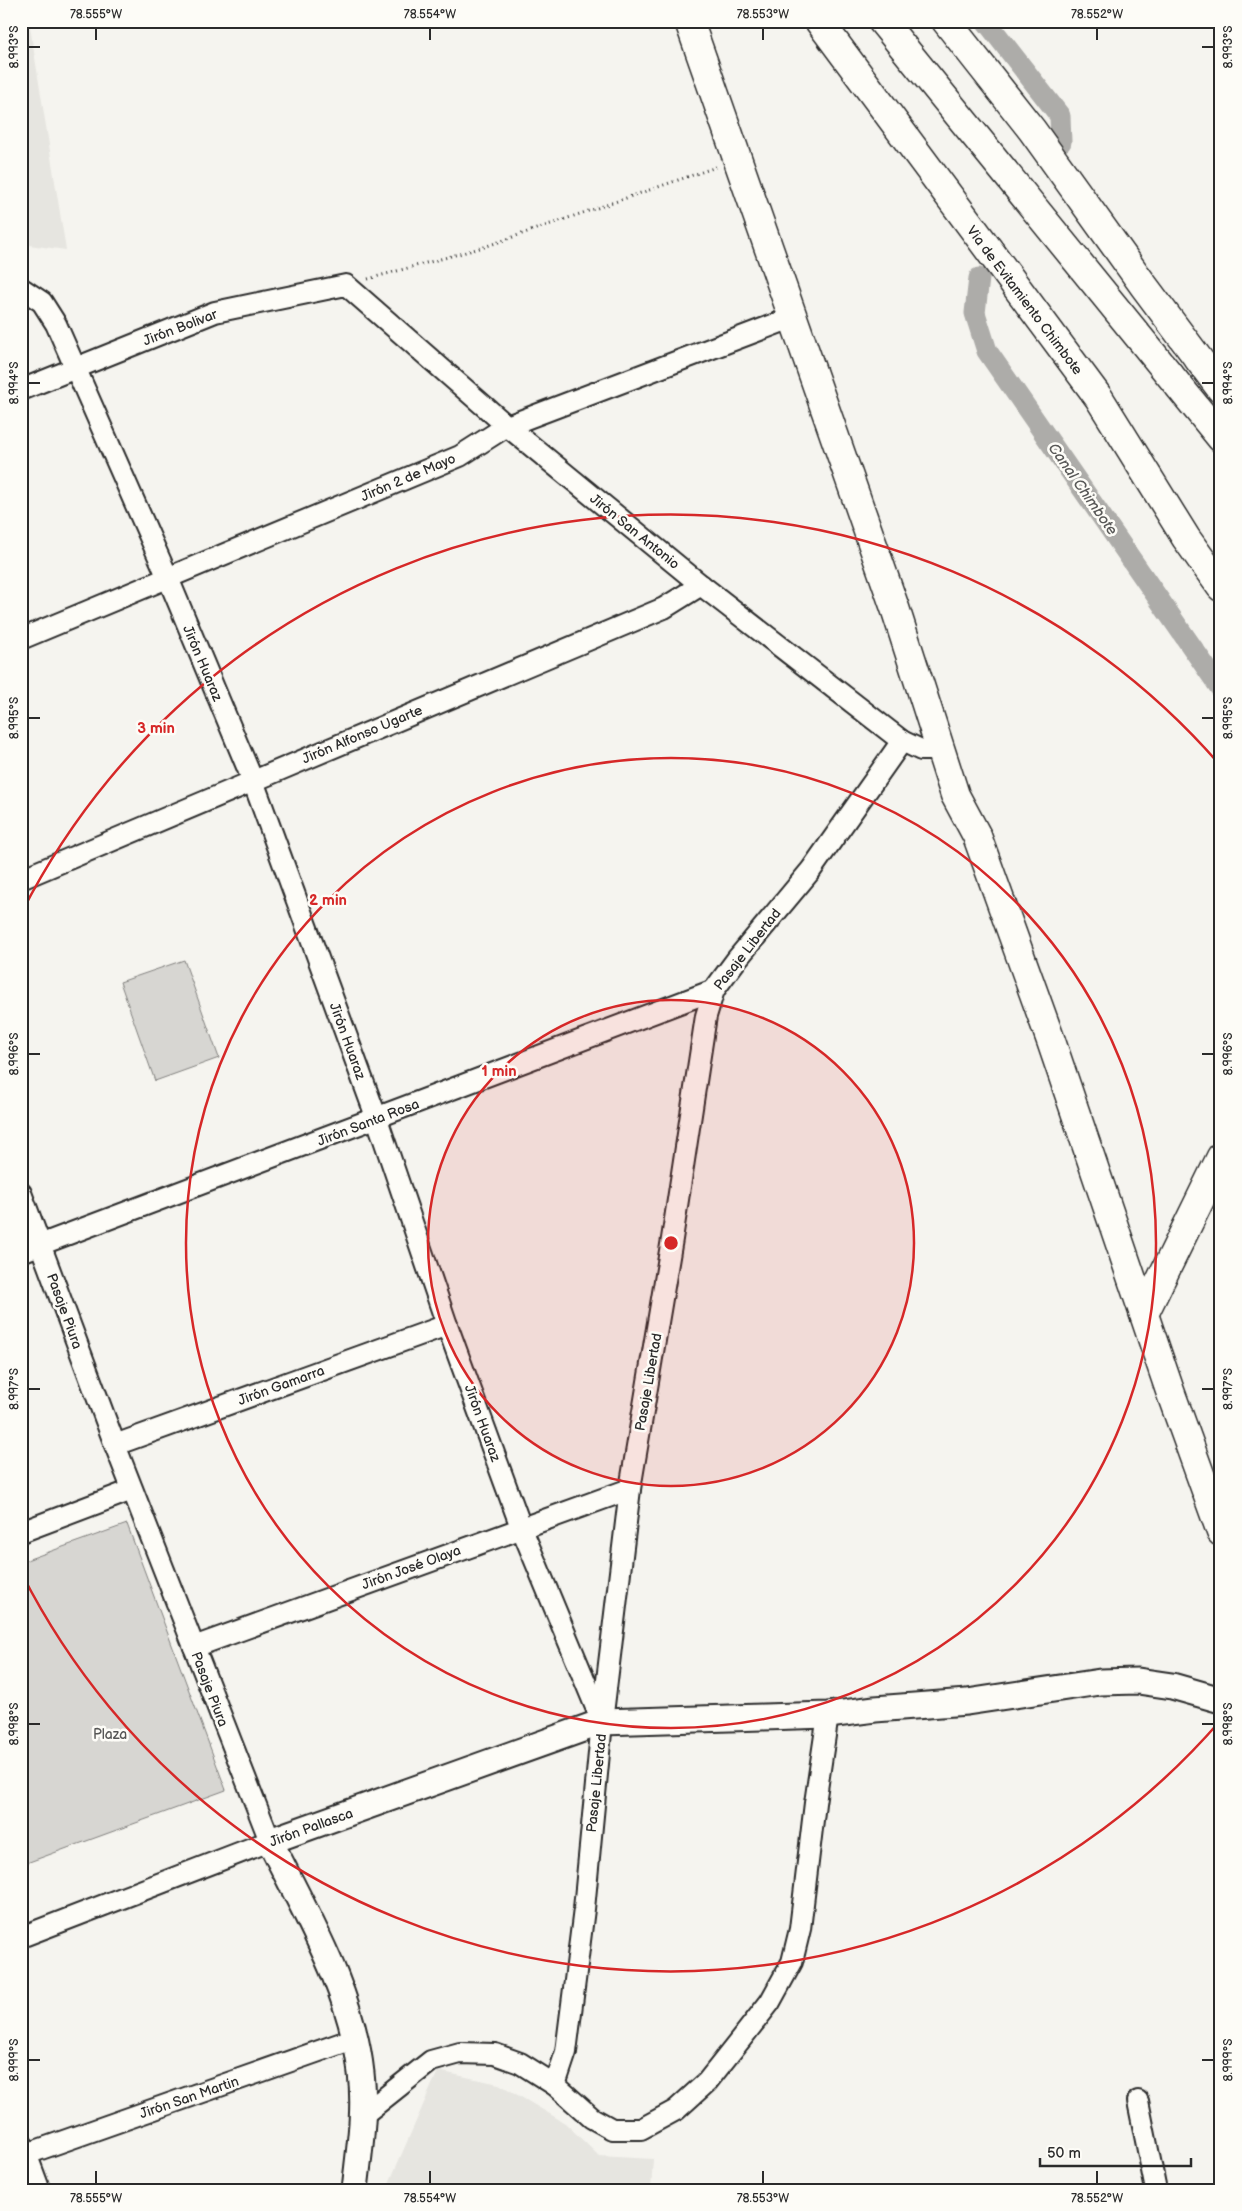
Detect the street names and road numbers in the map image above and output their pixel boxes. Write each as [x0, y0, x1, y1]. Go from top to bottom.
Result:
street label: Via de Evitamiento Chimbote [963, 223, 1086, 378]
street label: Jirón Bolivar [141, 305, 221, 349]
street label: Jirón 2 de Mayo [358, 450, 458, 505]
street label: Jirón San Antonio [586, 490, 683, 573]
street label: Jirón Huaraz [179, 623, 226, 704]
street label: Jirón Alfonso Ugarte [300, 701, 425, 767]
street label: Pasaje Libertad [710, 905, 785, 994]
street label: Jirón Huaraz [326, 1000, 369, 1082]
street label: Jirón Santa Rosa [315, 1095, 422, 1150]
street label: Pasaje Piura [43, 1271, 86, 1351]
street label: Pasaje Libertad [632, 1332, 665, 1432]
street label: Jirón Gamarra [236, 1362, 327, 1409]
street label: Jirón Huaraz [461, 1382, 504, 1464]
street label: Jirón José Olaya [359, 1542, 463, 1593]
street label: Pasaje Piura [187, 1649, 232, 1729]
street label: Pasaje Libertad [583, 1733, 610, 1833]
street label: Jirón Pallasca [267, 1804, 355, 1850]
street label: Jirón San Martin [137, 2073, 241, 2122]

